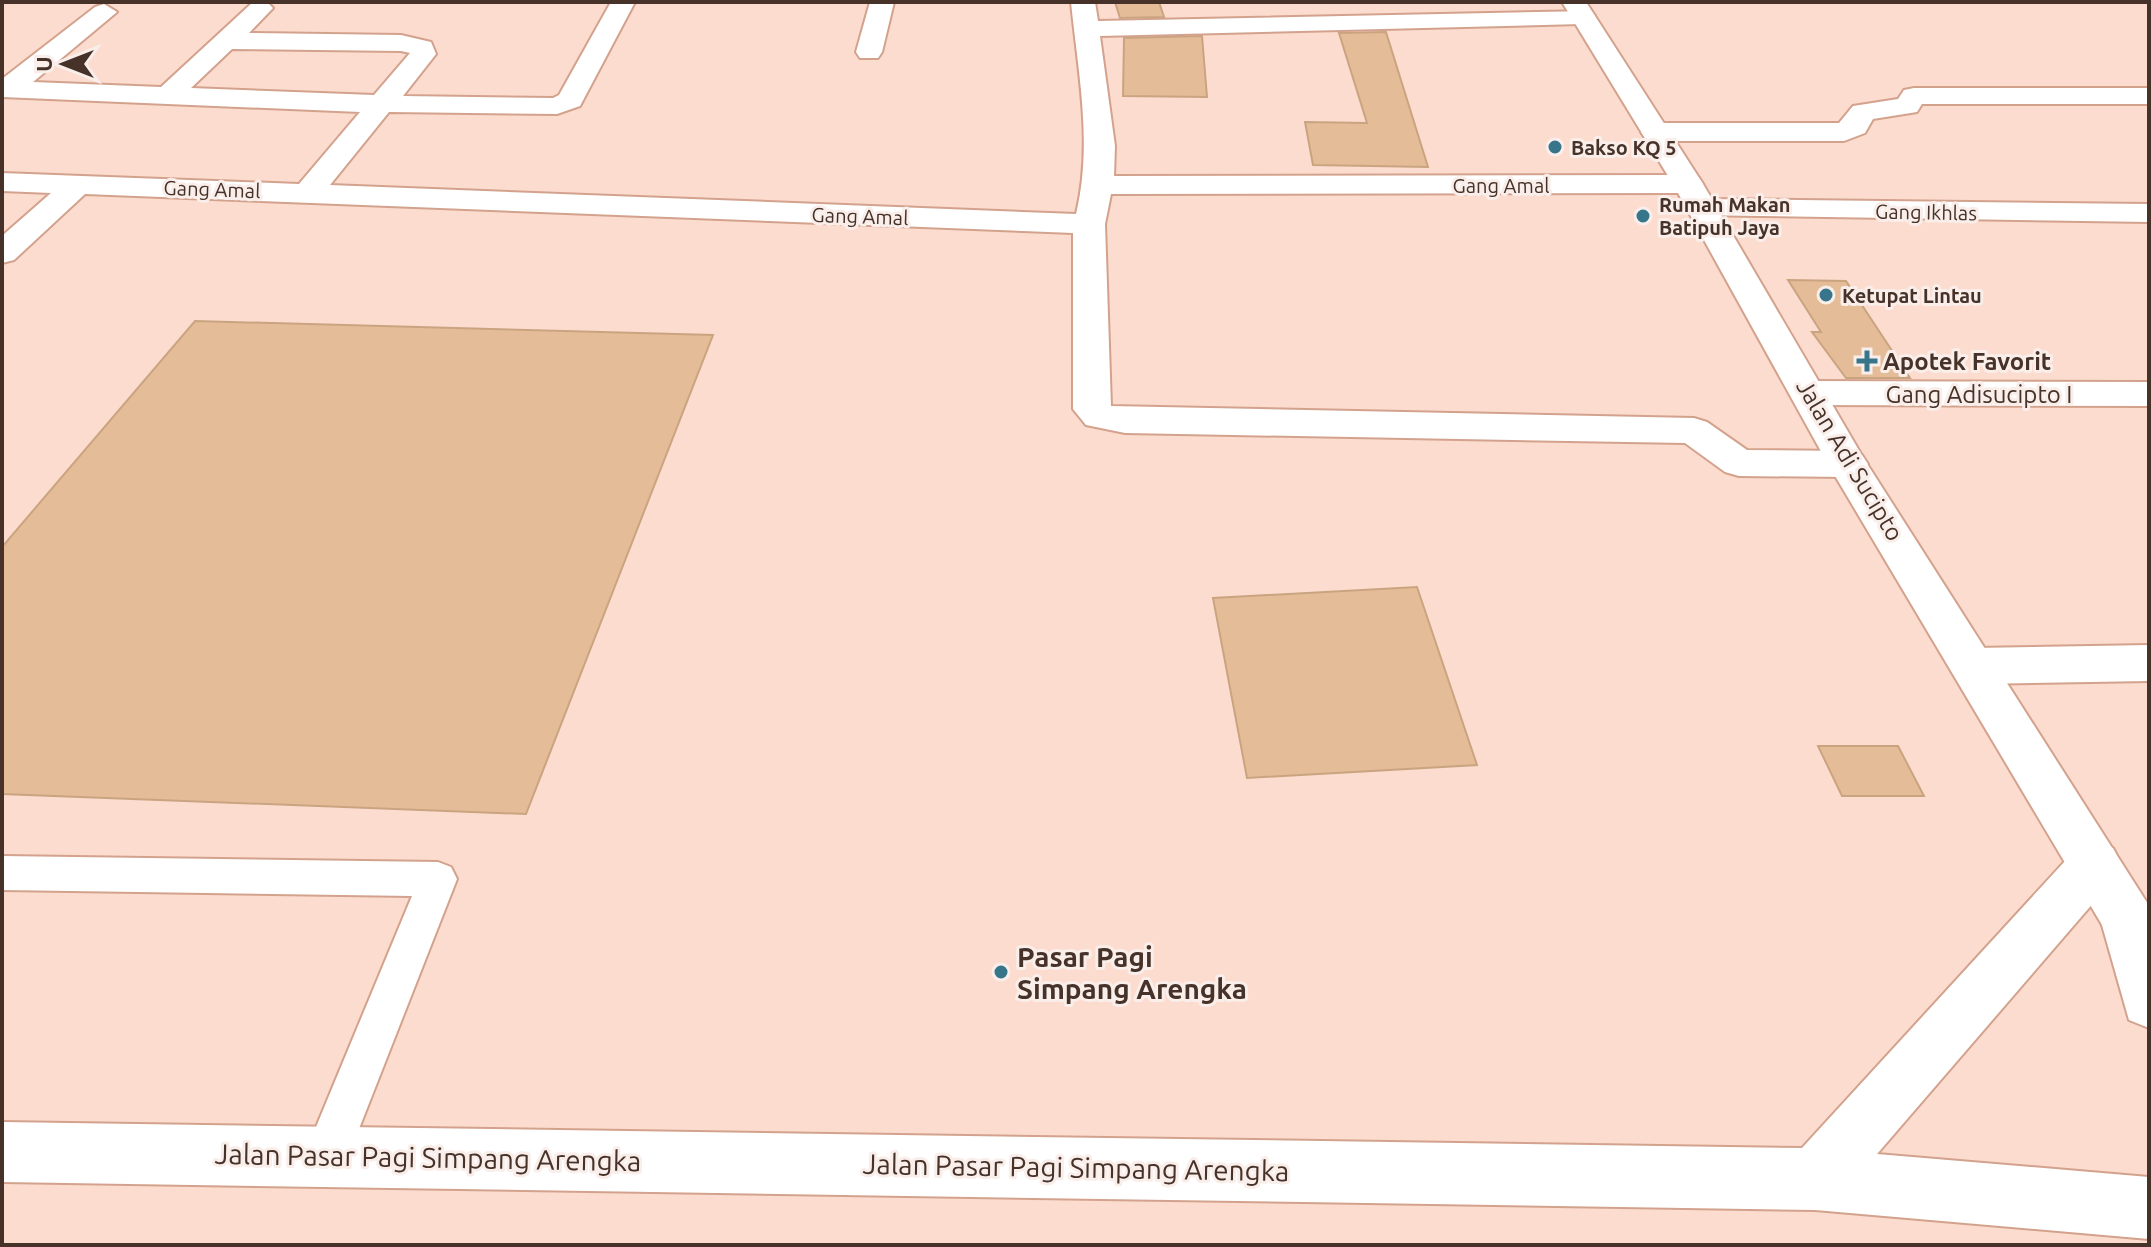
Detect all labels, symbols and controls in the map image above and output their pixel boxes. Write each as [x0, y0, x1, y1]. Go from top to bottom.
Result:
north arrow [24, 24, 104, 104]
text: U [31, 56, 56, 72]
place label: Bakso KQ 5 [1571, 136, 1677, 159]
marker: Bakso KQ 5 [1546, 138, 1564, 156]
street label: Gang Amal [1453, 174, 1549, 197]
street label: Gang Amal [163, 176, 261, 202]
place label: Rumah Makan Batipuh Jaya [1659, 193, 1791, 239]
street label: Gang Ikhlas [1875, 200, 1977, 224]
street label: Gang Amal [811, 203, 909, 229]
marker: Rumah Makan Batipuh Jaya [1634, 207, 1652, 225]
place label: Ketupat Lintau [1842, 284, 1982, 307]
marker: Ketupat Lintau [1817, 286, 1835, 304]
place label: Apotek Favorit [1883, 348, 2051, 375]
marker: Apotek Favorit [1858, 352, 1876, 370]
street label: Jalan Adi Sucipto [1791, 374, 1909, 546]
street label: Gang Adisucipto I [1886, 381, 2072, 408]
place label: Pasar Pagi Simpang Arengka [1017, 941, 1247, 1004]
marker: Pasar Pagi Simpang Arengka [992, 963, 1010, 981]
street label: Jalan Pasar Pagi Simpang Arengka [214, 1138, 642, 1176]
street label: Jalan Pasar Pagi Simpang Arengka [862, 1148, 1290, 1186]

